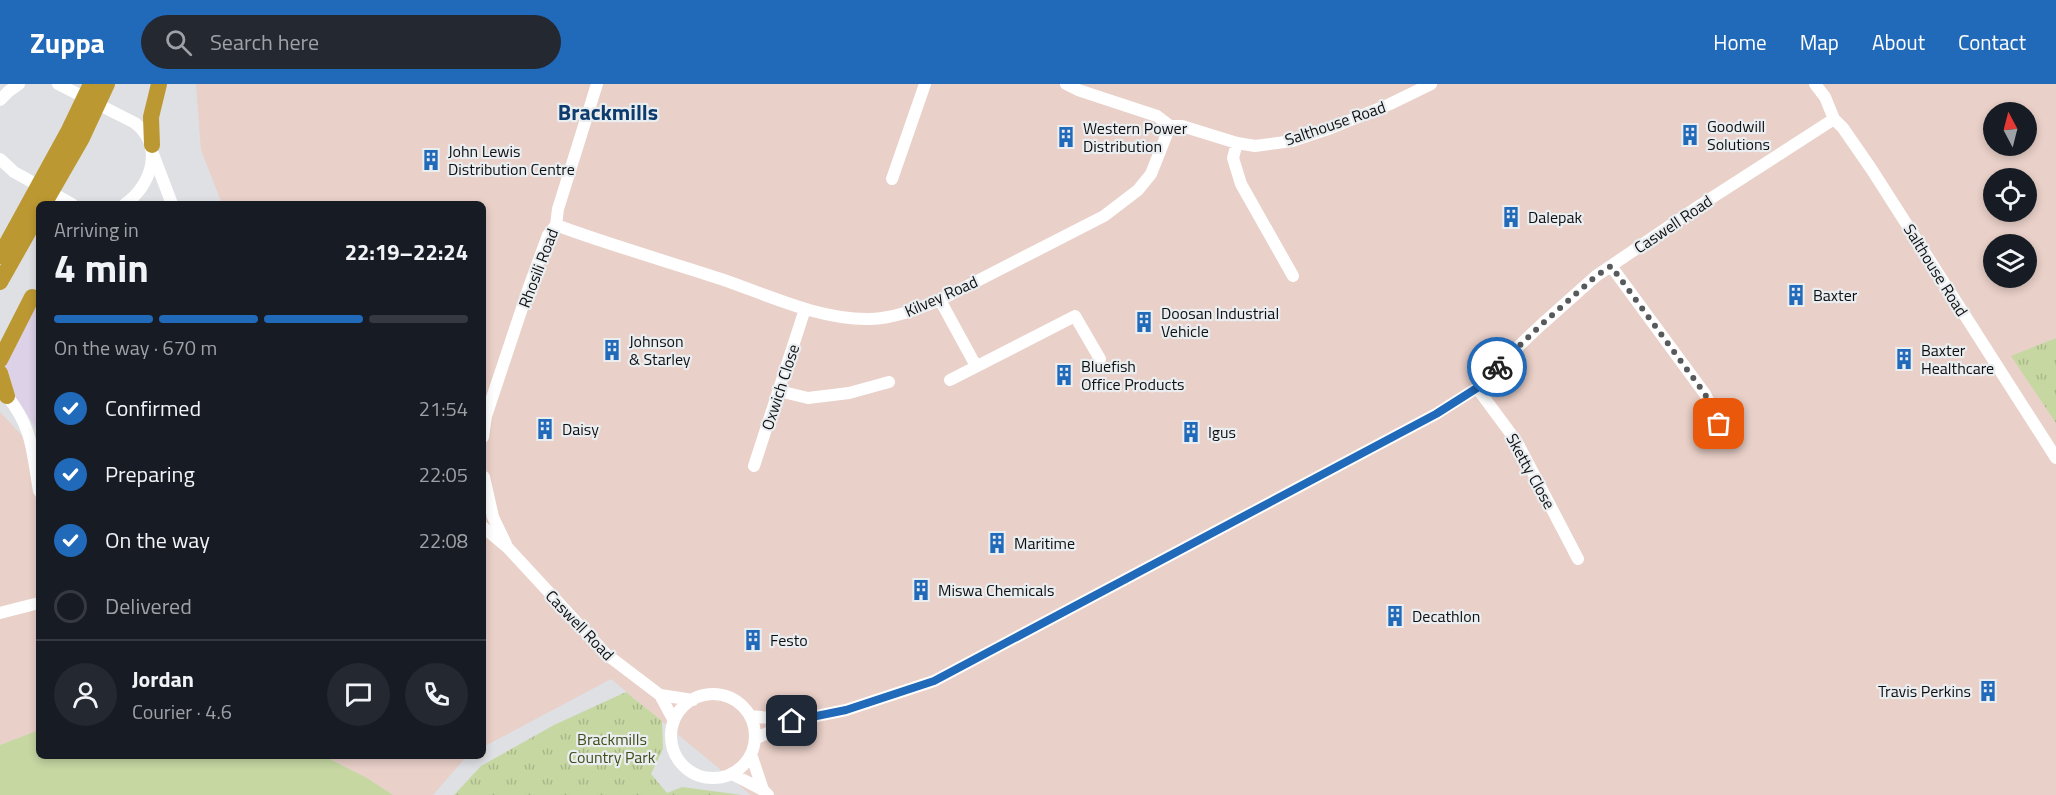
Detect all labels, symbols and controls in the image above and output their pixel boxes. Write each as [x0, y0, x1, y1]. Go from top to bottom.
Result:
search box [141, 15, 561, 69]
text: Zuppa [30, 21, 105, 64]
text: Search here [210, 25, 319, 59]
icon: search [162, 26, 195, 59]
text: Home [1713, 26, 1767, 58]
text: Map [1800, 26, 1839, 58]
text: About [1872, 26, 1925, 58]
text: Contact [1958, 26, 2026, 58]
district label: Brackmills [558, 95, 658, 129]
street label: Salthouse Road [1281, 95, 1389, 151]
north arrow [1983, 102, 2037, 156]
map controls [1983, 102, 2037, 288]
place label: Goodwill Solutions [1707, 114, 1770, 156]
place label: Western Power Distribution [1083, 116, 1188, 158]
building icon: Goodwill Solutions [1678, 123, 1702, 147]
building icon: Western Power Distribution [1054, 125, 1078, 149]
place label: John Lewis Distribution Centre [448, 139, 575, 181]
building icon: John Lewis Distribution Centre [419, 148, 443, 172]
button: locate [1983, 168, 2037, 222]
street label: Caswell Road [1629, 189, 1717, 259]
building icon: Dalepak [1499, 205, 1523, 229]
place label: Dalepak [1528, 205, 1583, 229]
text: Arriving in [54, 214, 139, 245]
street label: Salthouse Road [1898, 219, 1974, 321]
street label: Rhosili Road [512, 225, 564, 311]
button: layers [1983, 234, 2037, 288]
text: 22:19–22:24 [345, 235, 468, 269]
text: 4 min [54, 238, 149, 297]
street label: Kilvey Road [901, 269, 981, 323]
building icon: Baxter [1784, 283, 1808, 307]
place label: Baxter [1813, 283, 1858, 307]
place label: Doosan Industrial Vehicle [1161, 301, 1279, 343]
building icon: Doosan Industrial Vehicle [1132, 310, 1156, 334]
place label: Johnson & Starley [629, 329, 691, 371]
text: On the way · 670 m [54, 332, 217, 363]
courier [1467, 337, 1527, 397]
building icon: Johnson & Starley [600, 338, 624, 362]
place label: Baxter Healthcare [1921, 338, 1994, 380]
street label: Oxwich Close [755, 341, 805, 433]
building icon: Baxter Healthcare [1892, 347, 1916, 371]
icon: bike [1481, 351, 1514, 384]
place label: Bluefish Office Products [1081, 354, 1184, 396]
building icon: Bluefish Office Products [1052, 363, 1076, 387]
text: Confirmed [105, 391, 201, 425]
icon: check [54, 392, 87, 425]
text: 21:54 [419, 393, 468, 424]
pin [1693, 398, 1744, 449]
icon: bag [1702, 407, 1735, 440]
building icon: Daisy [533, 417, 557, 441]
place label: Daisy [562, 417, 599, 441]
building icon: Igus [1179, 420, 1203, 444]
place label: Igus [1208, 420, 1236, 444]
street label: Sketty Close [1500, 429, 1562, 513]
text: Preparing [105, 457, 195, 491]
icon: check [54, 458, 87, 491]
text: 22:05 [419, 459, 468, 490]
text: On the way [105, 523, 210, 557]
icon: check [54, 524, 87, 557]
text: 22:08 [419, 525, 468, 556]
building icon: Maritime [985, 531, 1009, 555]
place label: Maritime [1014, 531, 1075, 555]
building icon: Miswa Chemicals [909, 578, 933, 602]
place label: Miswa Chemicals [938, 578, 1054, 602]
street label: Caswell Road [540, 584, 620, 666]
text: Delivered [105, 589, 192, 623]
building icon: Decathlon [1383, 604, 1407, 628]
place label: Decathlon [1412, 604, 1480, 628]
building icon: Festo [741, 628, 765, 652]
place label: Festo [770, 628, 808, 652]
text: Jordan [132, 662, 194, 696]
button: person [54, 663, 117, 726]
button: chat [327, 663, 390, 726]
button: phone [405, 663, 468, 726]
place label: Travis Perkins [1878, 679, 1971, 703]
building icon: Travis Perkins [1976, 679, 2000, 703]
pin [766, 695, 817, 746]
text: Courier · 4.6 [132, 696, 232, 727]
icon: home [775, 704, 808, 737]
park label: Brackmills Country Park [568, 727, 656, 769]

